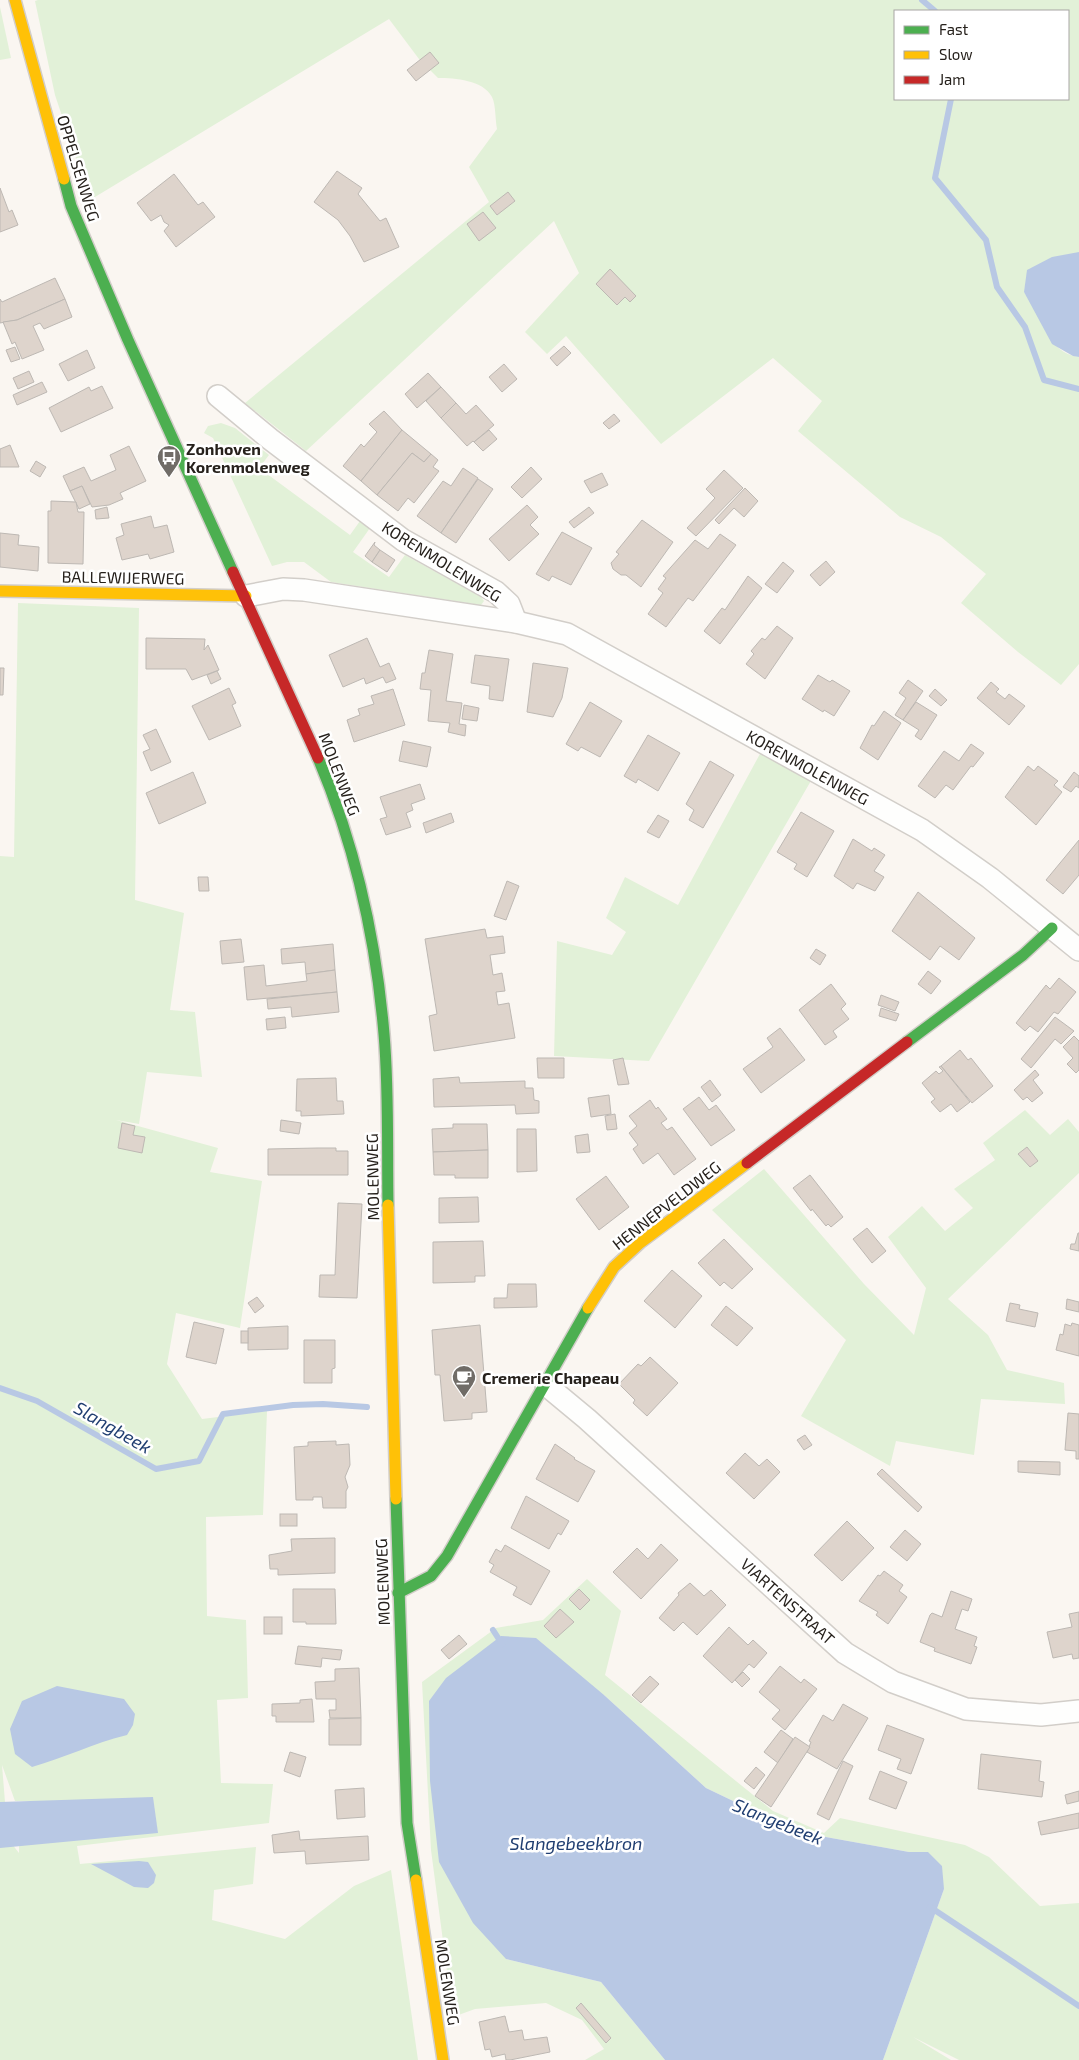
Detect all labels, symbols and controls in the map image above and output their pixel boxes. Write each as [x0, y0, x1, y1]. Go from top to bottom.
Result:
legend [894, 10, 1069, 100]
text: Fast [939, 20, 969, 38]
text: Slow [939, 45, 973, 63]
text: Jam [939, 70, 965, 88]
street label: OPPELSENWEG [54, 113, 104, 223]
place label: Zonhoven Korenmolenweg [186, 439, 311, 476]
bus stop icon: Zonhoven Korenmolenweg [156, 444, 182, 478]
street label: KORENMOLENWEG [379, 517, 505, 605]
street label: BALLEWIJERWEG [61, 566, 185, 588]
street label: KORENMOLENWEG [743, 725, 873, 809]
street label: MOLENWEG [315, 730, 365, 818]
street label: MOLENWEG [362, 1133, 382, 1221]
street label: HENNEPVELDWEG [608, 1157, 724, 1253]
cafe icon: Cremerie Chapeau [451, 1364, 477, 1398]
place label: Cremerie Chapeau [482, 1368, 619, 1387]
water label: Slangbeek [70, 1396, 156, 1458]
street label: MOLENWEG [371, 1538, 393, 1626]
street label: VIARTENSTRAAT [737, 1554, 839, 1648]
water label: Slangebeek [730, 1793, 826, 1849]
water label: Slangebeekbron [510, 1832, 642, 1854]
street label: MOLENWEG [432, 1937, 464, 2027]

